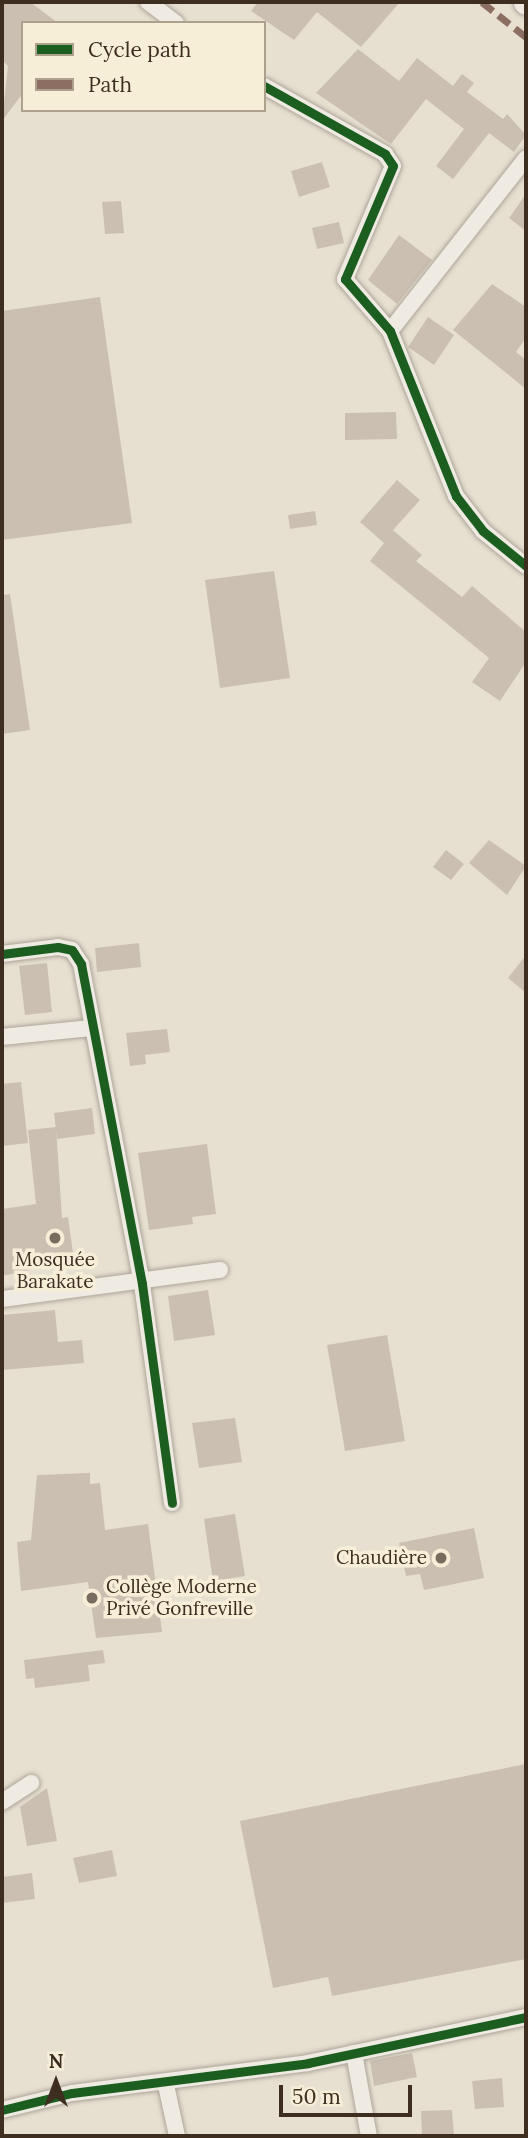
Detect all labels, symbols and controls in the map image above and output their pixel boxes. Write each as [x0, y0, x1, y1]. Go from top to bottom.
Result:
legend [21, 21, 266, 112]
text: Cycle path [88, 36, 191, 63]
text: Path [88, 71, 132, 98]
marker: Mosquée Barakate [47, 1230, 63, 1246]
place label: Mosquée Barakate [15, 1249, 95, 1293]
place label: Chaudière [336, 1547, 427, 1569]
marker: Chaudière [433, 1550, 449, 1566]
place label: Collège Moderne Privé Gonfreville [106, 1576, 257, 1620]
marker: Collège Moderne Privé Gonfreville [84, 1590, 100, 1606]
north arrow [21, 2047, 91, 2117]
text: N [49, 2049, 63, 2073]
scale bar [283, 2072, 416, 2116]
text: 50 m [292, 2083, 341, 2110]

